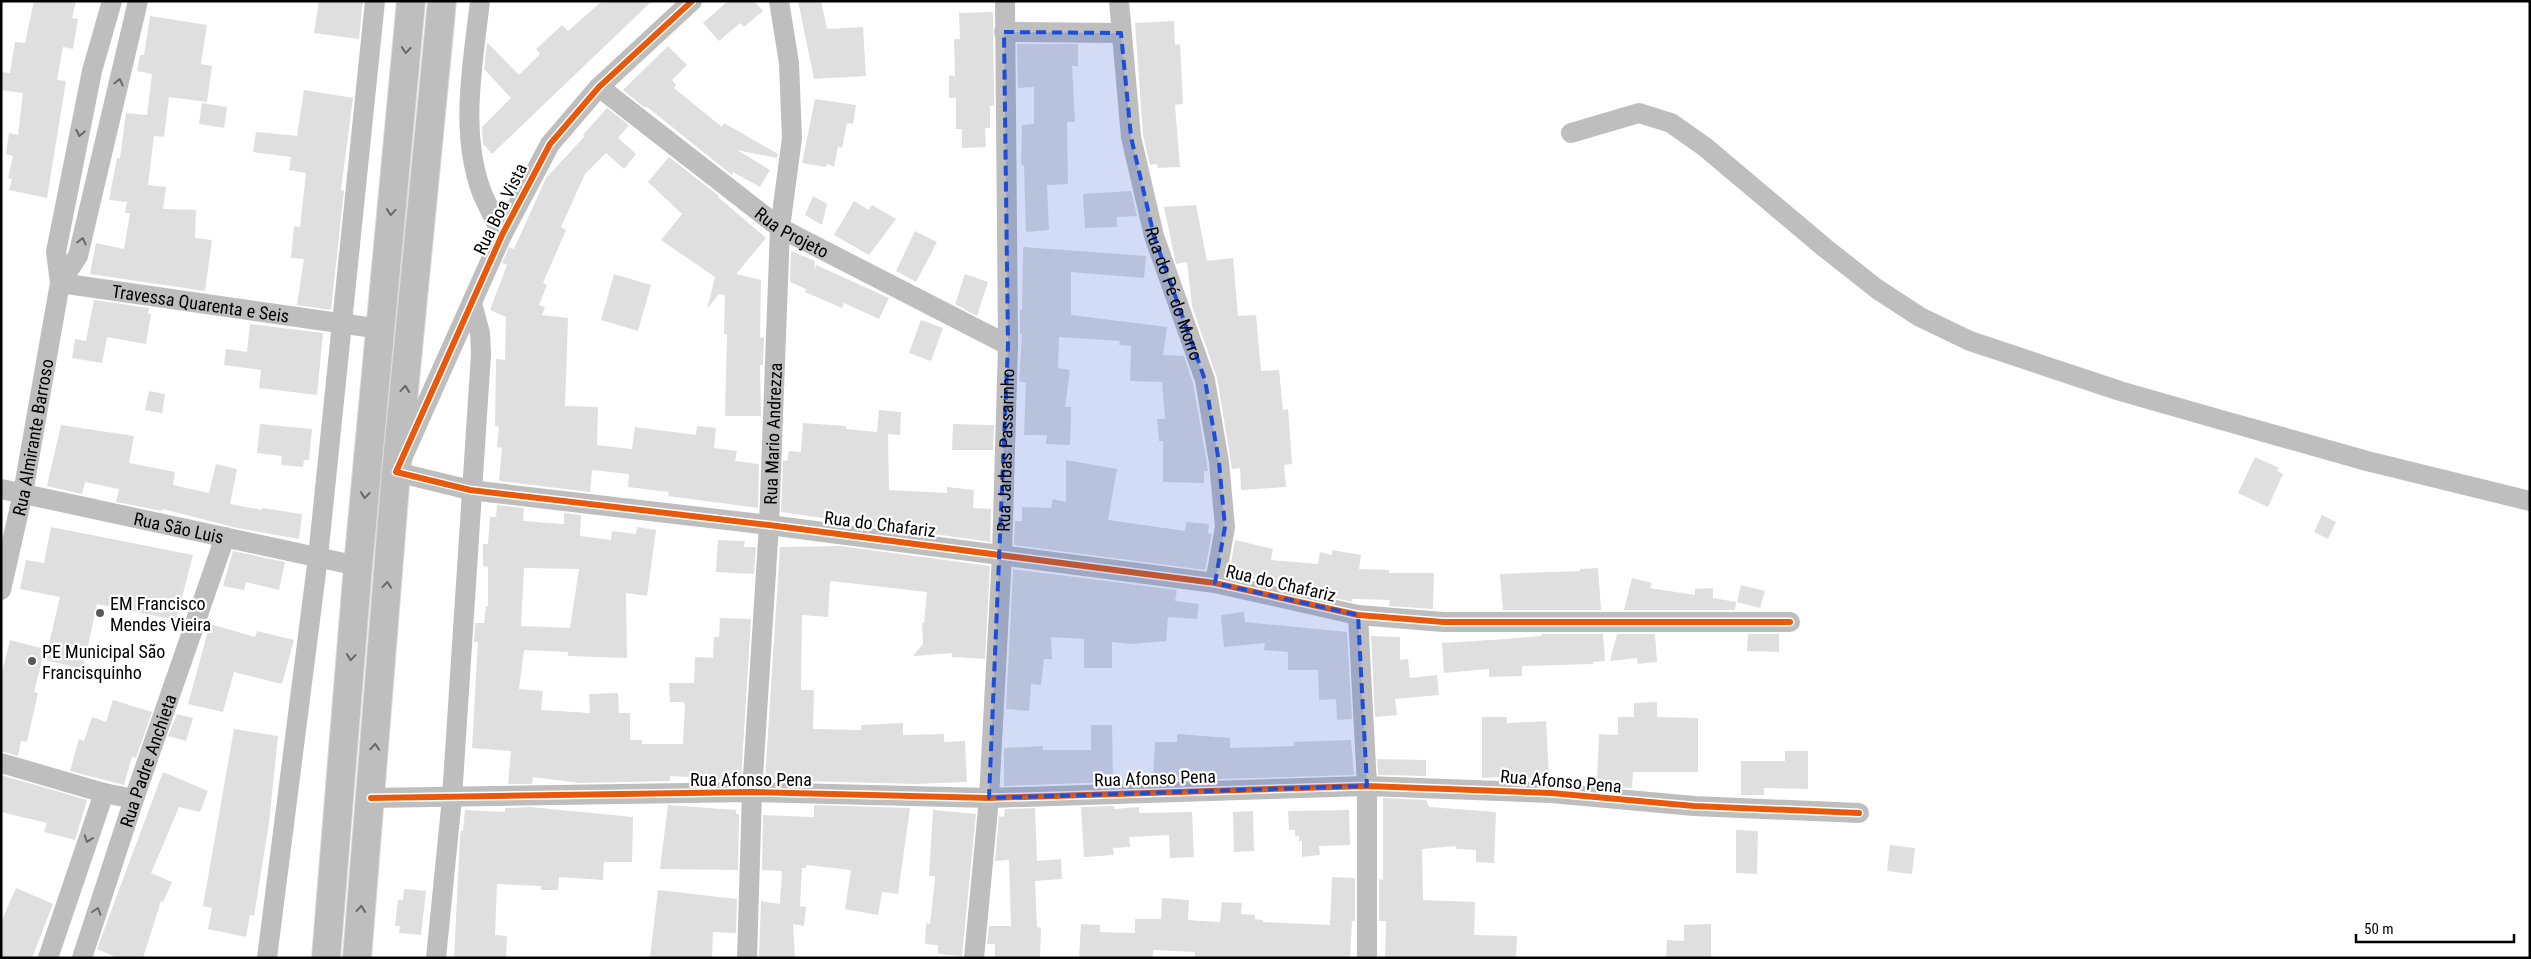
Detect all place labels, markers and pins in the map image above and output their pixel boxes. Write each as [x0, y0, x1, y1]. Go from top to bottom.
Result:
place label: EM Francisco Mendes Vieira [110, 593, 211, 635]
marker: EM Francisco Mendes Vieira [94, 607, 106, 619]
place label: PE Municipal São Francisquinho [42, 641, 165, 683]
marker: PE Municipal São Francisquinho [26, 655, 38, 667]

